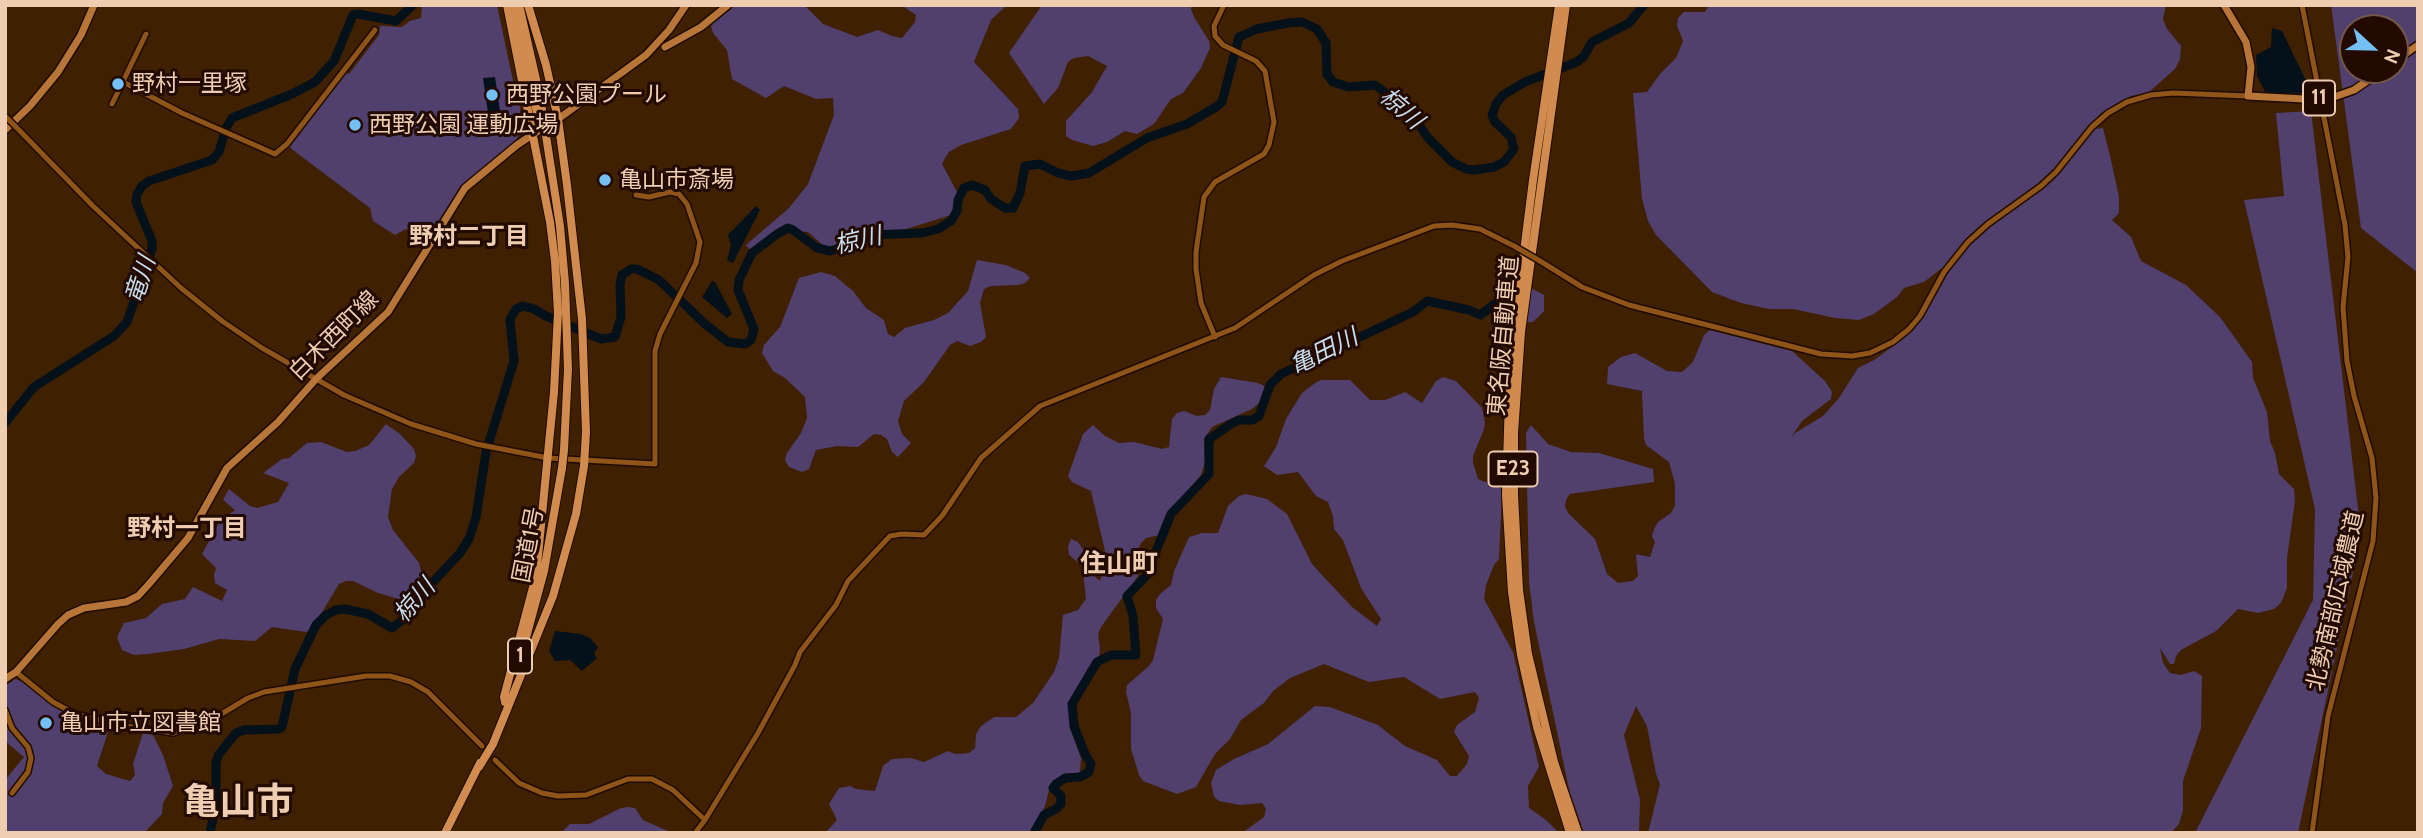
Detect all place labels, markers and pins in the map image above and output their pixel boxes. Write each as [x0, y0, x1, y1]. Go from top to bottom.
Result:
place label: 野村一里塚 [132, 70, 247, 98]
marker: 野村一里塚 [110, 76, 126, 92]
place label: 西野公園プール [506, 81, 667, 109]
marker: 西野公園プール [484, 87, 500, 103]
place label: 西野公園 運動広場 [369, 111, 558, 139]
marker: 西野公園 運動広場 [347, 117, 363, 133]
place label: 亀山市斎場 [619, 166, 734, 194]
marker: 亀山市斎場 [597, 172, 613, 188]
place label: 亀山市立図書館 [60, 709, 221, 737]
marker: 亀山市立図書館 [38, 715, 54, 731]

